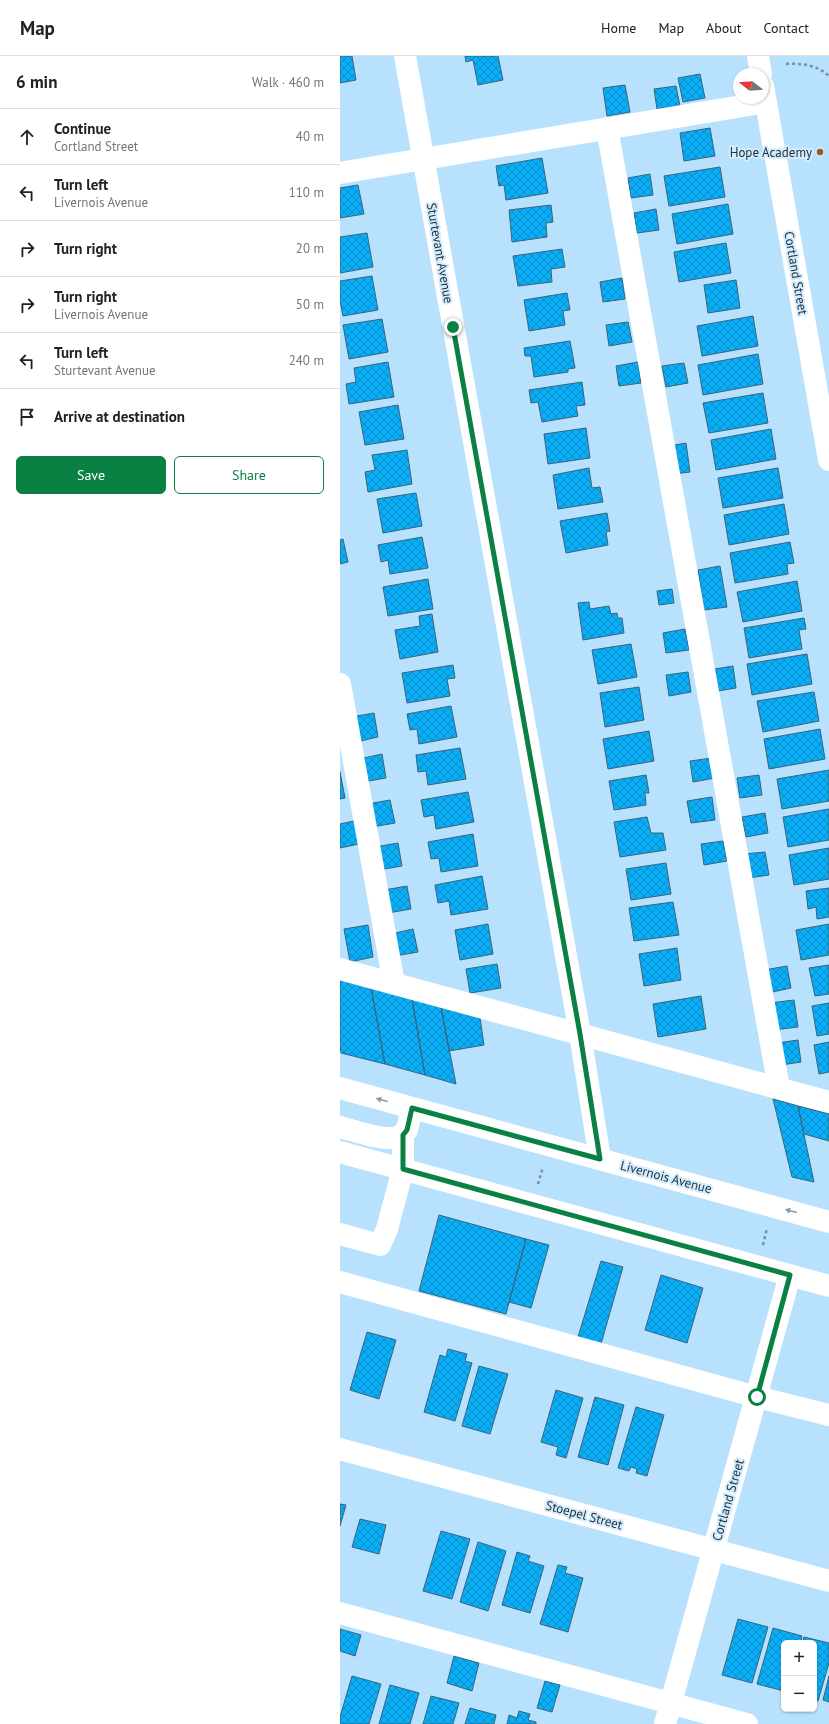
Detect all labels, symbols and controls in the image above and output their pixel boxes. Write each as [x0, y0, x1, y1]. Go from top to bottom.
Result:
text: Map [20, 16, 55, 40]
text: Home [601, 19, 636, 37]
text: Map [658, 19, 684, 37]
text: About [706, 19, 742, 37]
text: Contact [764, 19, 809, 37]
north arrow [733, 68, 769, 104]
text: 6 min [16, 71, 57, 93]
text: Walk · 460 m [252, 74, 324, 91]
text: Continue [54, 119, 111, 138]
icon: ahead [16, 126, 38, 148]
text: 40 m [296, 128, 324, 145]
text: Cortland Street [54, 138, 138, 155]
place label: Hope Academy [730, 144, 812, 161]
marker: Hope Academy [815, 147, 825, 157]
text: Turn left [54, 175, 108, 194]
icon: left [16, 182, 38, 204]
text: 110 m [289, 184, 324, 201]
text: Livernois Avenue [54, 194, 148, 211]
street label: Sturtevant Avenue [423, 201, 457, 305]
street label: Cortland Street [780, 230, 812, 317]
icon: right [16, 238, 38, 260]
text: Turn right [54, 239, 117, 258]
text: 20 m [296, 240, 324, 257]
text: Turn right [54, 287, 117, 306]
icon: right [16, 294, 38, 316]
text: 50 m [296, 296, 324, 313]
text: Livernois Avenue [54, 306, 148, 323]
route end [444, 318, 462, 336]
text: Turn left [54, 343, 108, 362]
icon: left [16, 350, 38, 372]
text: 240 m [289, 352, 324, 369]
text: Sturtevant Avenue [54, 362, 156, 379]
icon: arrive [16, 406, 38, 428]
text: Arrive at destination [54, 407, 185, 426]
button: Save [16, 456, 166, 494]
button: Share [174, 456, 324, 494]
one-way arrow [376, 1097, 388, 1103]
street label: Livernois Avenue [618, 1157, 714, 1197]
one-way arrow [785, 1208, 798, 1214]
route start [748, 1388, 766, 1406]
street label: Cortland Street [708, 1457, 748, 1543]
street label: Stoepel Street [544, 1497, 625, 1534]
map controls [781, 1640, 817, 1712]
button: + [781, 1640, 817, 1676]
button: − [781, 1676, 817, 1712]

